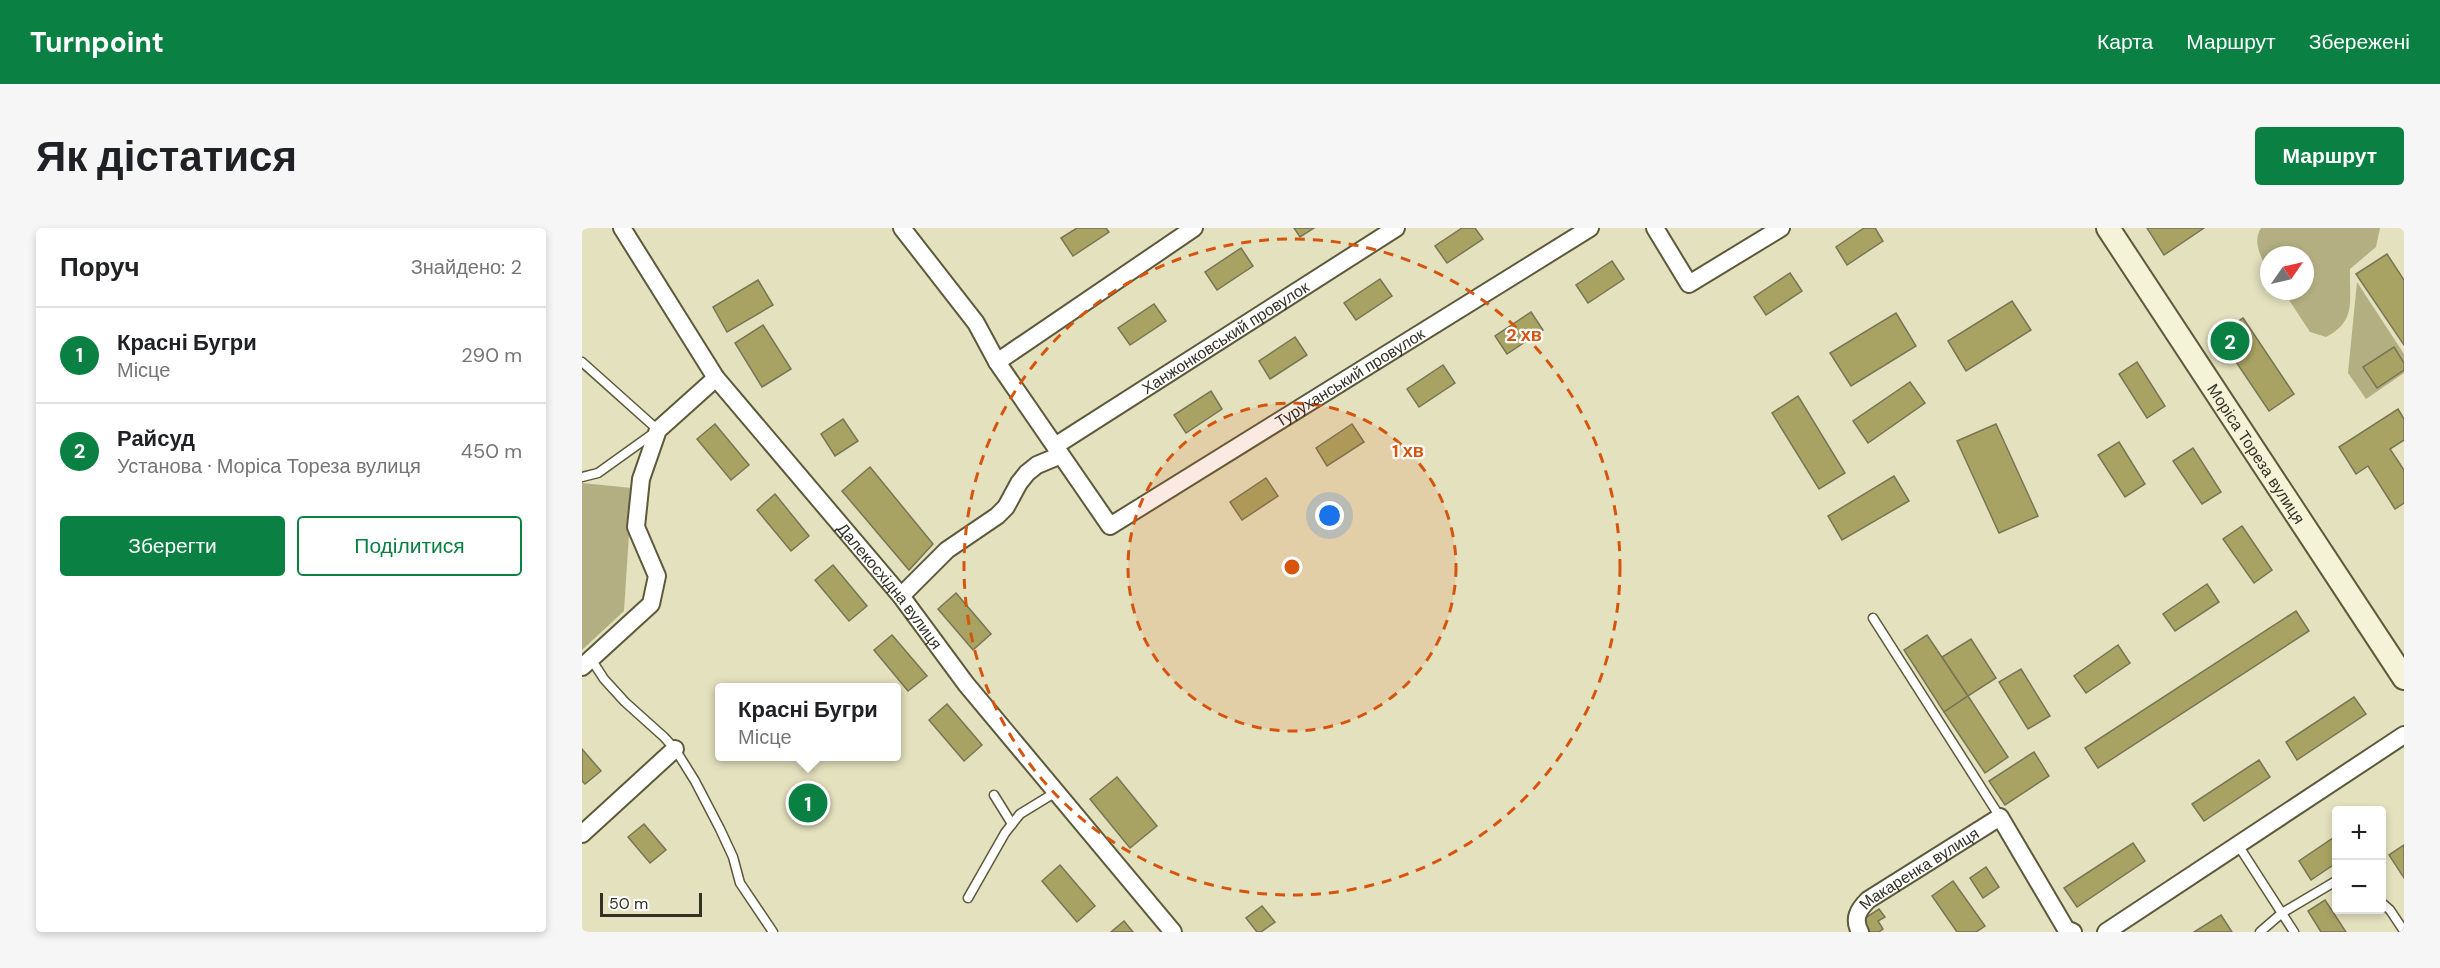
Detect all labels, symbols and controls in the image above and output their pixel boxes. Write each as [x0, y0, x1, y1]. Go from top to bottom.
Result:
text: Turnpoint [30, 24, 164, 61]
text: Карта [2097, 28, 2153, 56]
text: Маршрут [2186, 28, 2276, 56]
text: Збережені [2309, 28, 2410, 56]
button: Маршрут [2255, 127, 2404, 185]
text: Як дістатися [36, 129, 297, 184]
north arrow [2260, 246, 2314, 300]
text: Поруч [60, 250, 140, 284]
text: Знайдено: 2 [411, 254, 522, 280]
street label: Ханжонковський провулок [1138, 276, 1314, 399]
pin: 2 [2210, 318, 2250, 364]
street label: Туруханський провулок [1271, 323, 1429, 432]
text: 2 хв [1506, 323, 1542, 347]
text: Красні Бугри [117, 328, 257, 357]
text: 1 [76, 342, 83, 368]
text: 290 m [461, 342, 522, 368]
text: Місце [117, 357, 170, 383]
street label: Моріса Тореза вулиця [2202, 380, 2310, 528]
text: Райсуд [117, 424, 195, 453]
text: 2 [74, 438, 85, 464]
text: 450 m [461, 438, 522, 464]
text: 1 хв [1392, 439, 1424, 463]
text: Установа · Моріса Тореза вулиця [117, 453, 421, 479]
your location [1315, 501, 1344, 530]
button: Зберегти [60, 516, 285, 576]
button: Поділитися [297, 516, 522, 576]
street label: Далекосхідна вулиця [832, 518, 947, 654]
centre of rings [1282, 557, 1302, 577]
popup [715, 683, 901, 761]
text: Красні Бугри [738, 695, 878, 724]
text: Місце [738, 724, 792, 750]
pin: 1 [788, 780, 828, 826]
map controls [2332, 806, 2386, 914]
button: + [2332, 806, 2386, 860]
street label: Макаренка вулиця [1854, 823, 1983, 914]
button: − [2332, 860, 2386, 914]
scale bar [600, 890, 702, 918]
text: 50 m [609, 893, 648, 914]

